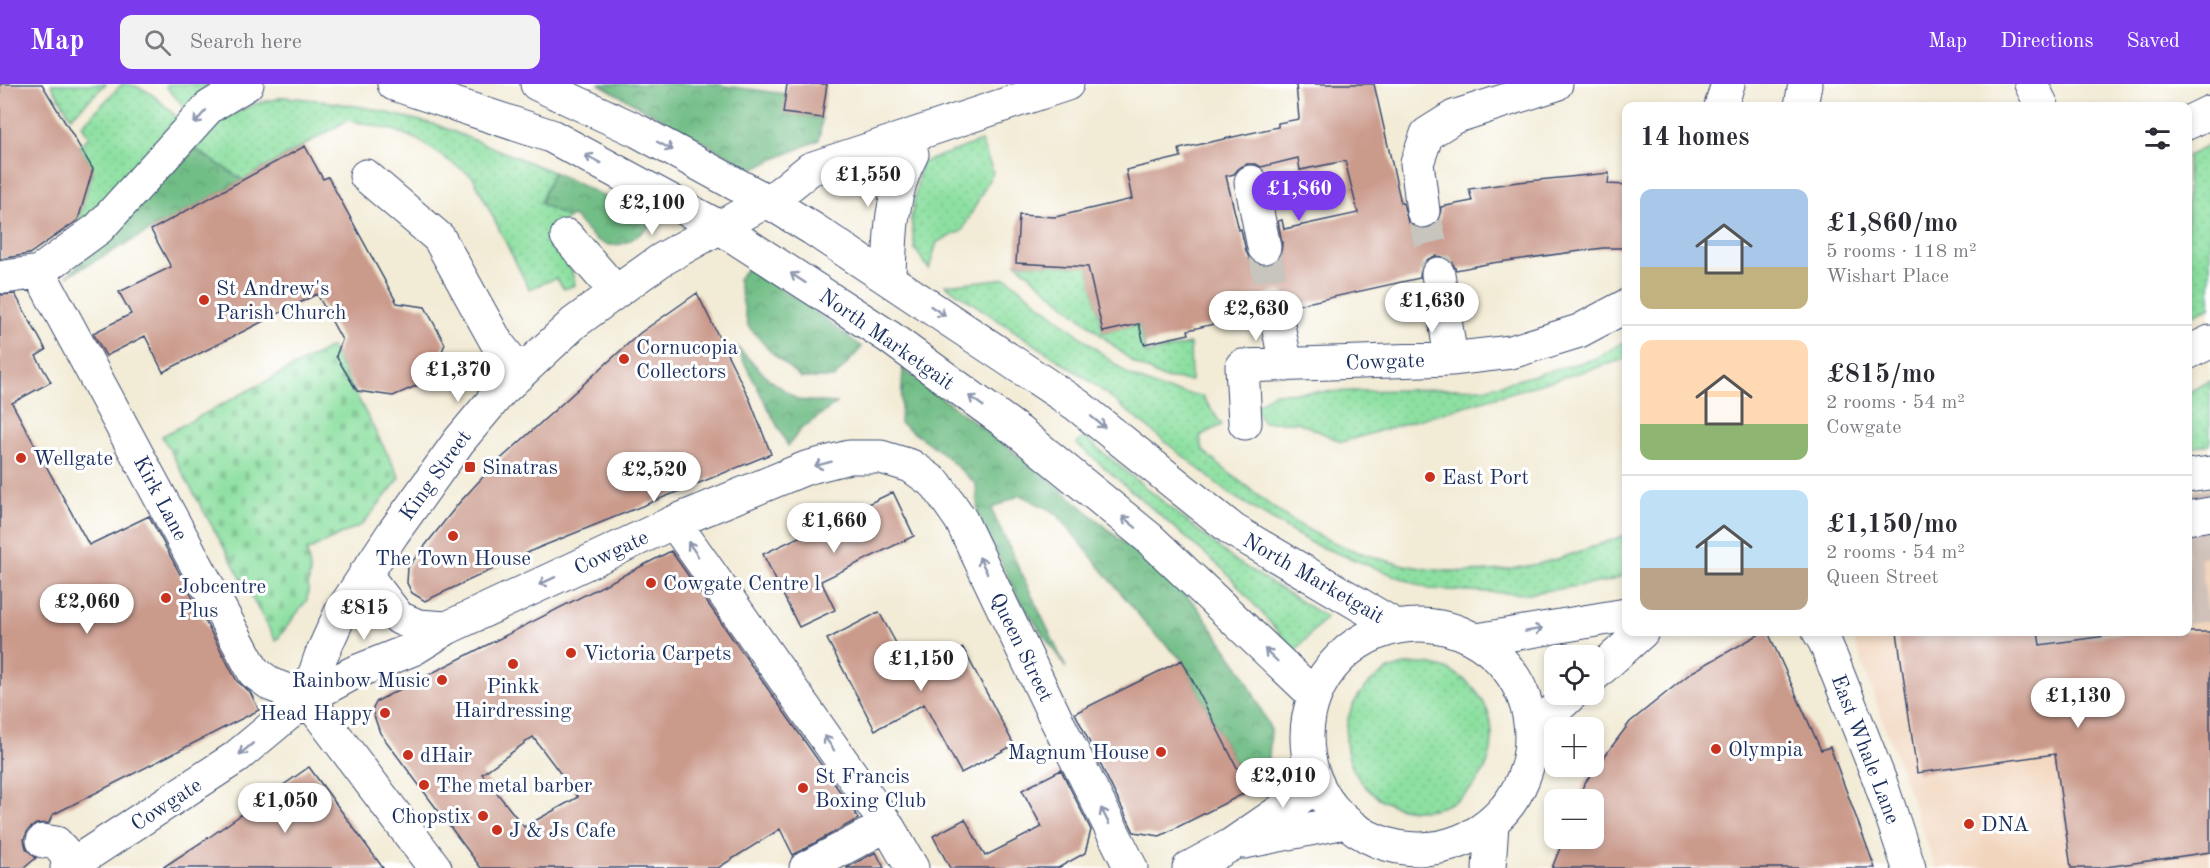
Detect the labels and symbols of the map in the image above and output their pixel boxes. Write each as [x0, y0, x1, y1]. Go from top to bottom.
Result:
one-way arrow [193, 109, 207, 124]
one-way arrow [656, 140, 673, 152]
one-way arrow [585, 153, 603, 164]
pin: £1,550 [819, 157, 917, 208]
pin: £1,860 [1250, 171, 1348, 222]
pin: £2,100 [603, 185, 701, 236]
one-way arrow [790, 272, 807, 284]
place label: St Andrew's Parish Church [216, 279, 346, 324]
pin: £1,630 [1383, 283, 1481, 334]
street label: North Marketgait [815, 286, 957, 394]
pin: £2,630 [1207, 291, 1305, 342]
marker: St Andrew's Parish Church [197, 293, 211, 307]
one-way arrow [929, 305, 945, 317]
place label: Cornucopia Collectors [636, 338, 738, 383]
street label: Cowgate [1345, 351, 1425, 374]
pin: £1,370 [409, 352, 507, 403]
marker: Cornucopia Collectors [617, 352, 631, 366]
one-way arrow [969, 395, 985, 407]
one-way arrow [1089, 415, 1105, 428]
street label: King Street [397, 427, 476, 525]
place label: Wellgate [33, 449, 113, 470]
marker: Wellgate [14, 451, 28, 465]
pin: £2,520 [605, 452, 703, 503]
street label: Kirk Lane [129, 453, 191, 544]
place label: Sinatras [482, 458, 558, 479]
one-way arrow [814, 459, 833, 470]
marker: Sinatras [463, 460, 477, 474]
place label: East Port [1442, 468, 1529, 489]
marker: East Port [1423, 470, 1437, 484]
pin: £1,660 [785, 503, 883, 554]
one-way arrow [1121, 515, 1137, 528]
street label: Cowgate [571, 527, 652, 580]
marker: The Town House [446, 529, 460, 543]
street label: North Marketgait [1239, 530, 1387, 628]
one-way arrow [687, 541, 699, 557]
place label: The Town House [375, 549, 531, 570]
one-way arrow [976, 556, 988, 574]
place label: Cowgate Centre l [663, 574, 821, 595]
one-way arrow [539, 576, 557, 588]
marker: Cowgate Centre l [644, 576, 658, 590]
place label: Jobcentre Plus [178, 577, 266, 622]
pin: £2,060 [38, 584, 136, 635]
pin: £815 [328, 590, 400, 641]
street label: Queen Street [985, 590, 1056, 705]
marker: Jobcentre Plus [159, 591, 173, 605]
one-way arrow [1524, 624, 1544, 635]
pin: £1,150 [872, 641, 970, 692]
place label: Victoria Carpets [583, 644, 731, 665]
marker: Victoria Carpets [564, 646, 578, 660]
one-way arrow [1264, 648, 1279, 662]
marker: Pinkk Hairdressing [506, 657, 520, 671]
place label: Rainbow Music [292, 671, 430, 692]
street label: East Whale Lane [1826, 672, 1903, 827]
marker: Rainbow Music [435, 673, 449, 687]
place label: Pinkk Hairdressing [454, 677, 572, 722]
pin: £1,130 [2029, 678, 2127, 729]
place label: Head Happy [260, 704, 373, 725]
marker: Head Happy [378, 706, 392, 720]
one-way arrow [823, 735, 835, 751]
place label: Olympia [1728, 740, 1803, 761]
one-way arrow [239, 742, 254, 756]
marker: Olympia [1709, 742, 1723, 756]
place label: Magnum House [1008, 743, 1149, 764]
marker: Magnum House [1154, 745, 1168, 759]
place label: dHair [420, 746, 473, 767]
marker: dHair [401, 748, 415, 762]
pin: £2,010 [1234, 758, 1332, 809]
place label: St Francis Boxing Club [815, 767, 926, 812]
street label: Cowgate [128, 775, 206, 836]
place label: The metal barber [436, 776, 593, 797]
marker: The metal barber [417, 778, 431, 792]
marker: St Francis Boxing Club [796, 781, 810, 795]
pin: £1,050 [236, 783, 334, 834]
place label: Chopstix [391, 807, 471, 828]
one-way arrow [1098, 807, 1110, 825]
marker: Chopstix [476, 809, 490, 823]
place label: DNA [1981, 815, 2029, 836]
marker: DNA [1962, 817, 1976, 831]
place label: J & Js Cafe [509, 821, 616, 842]
marker: J & Js Cafe [490, 823, 504, 837]

